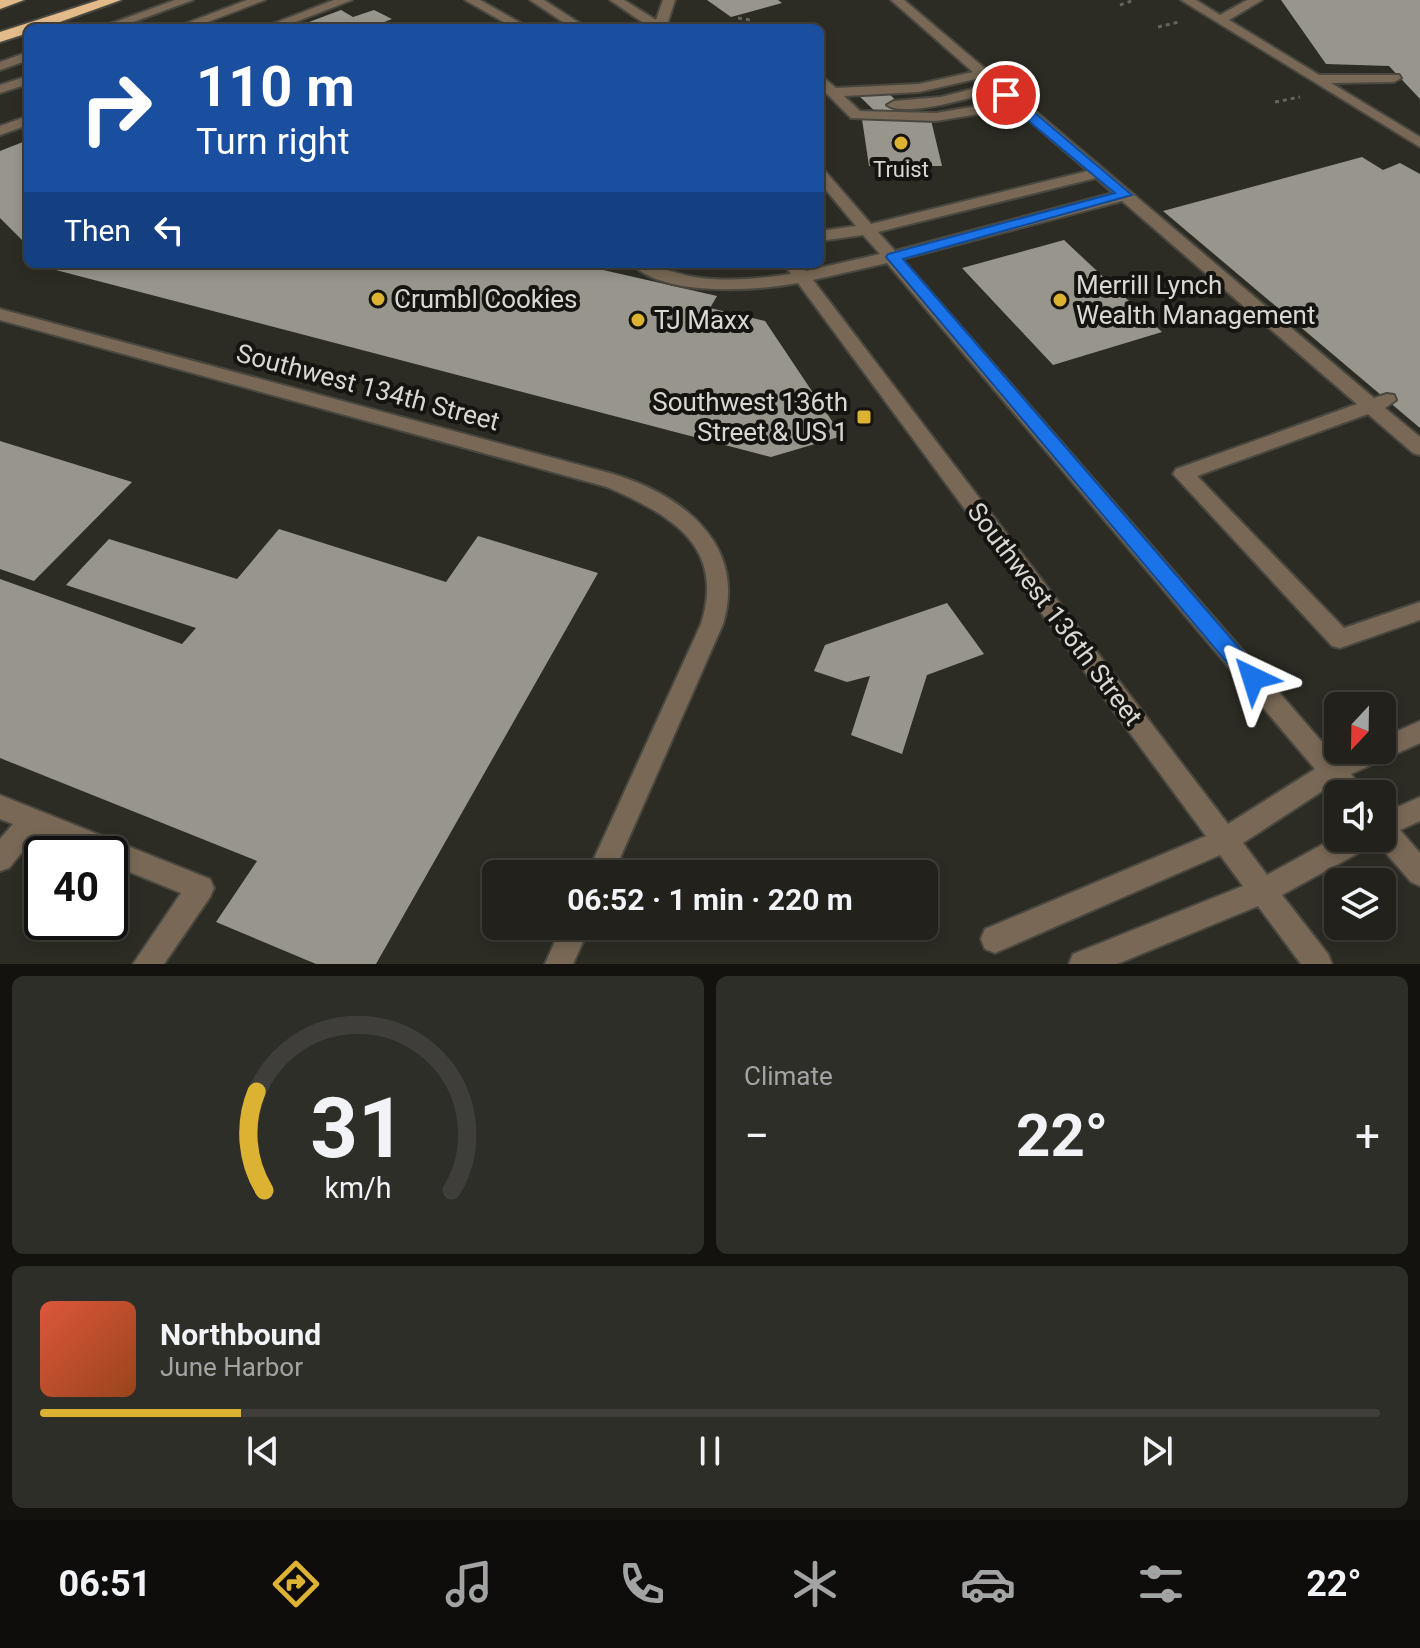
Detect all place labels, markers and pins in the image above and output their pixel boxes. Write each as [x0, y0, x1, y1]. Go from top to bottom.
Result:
pin [972, 61, 1040, 129]
marker: Truist [892, 134, 910, 152]
place label: Truist [873, 157, 929, 182]
place label: Merrill Lynch Wealth Management [1076, 270, 1315, 330]
place label: Crumbl Cookies [394, 284, 578, 314]
marker: Crumbl Cookies [369, 290, 387, 308]
marker: Merrill Lynch Wealth Management [1051, 291, 1069, 309]
place label: TJ Maxx [654, 305, 750, 335]
marker: TJ Maxx [629, 311, 647, 329]
place label: Southwest 136th Street & US 1 [652, 387, 848, 447]
marker: Southwest 136th Street & US 1 [855, 408, 873, 426]

